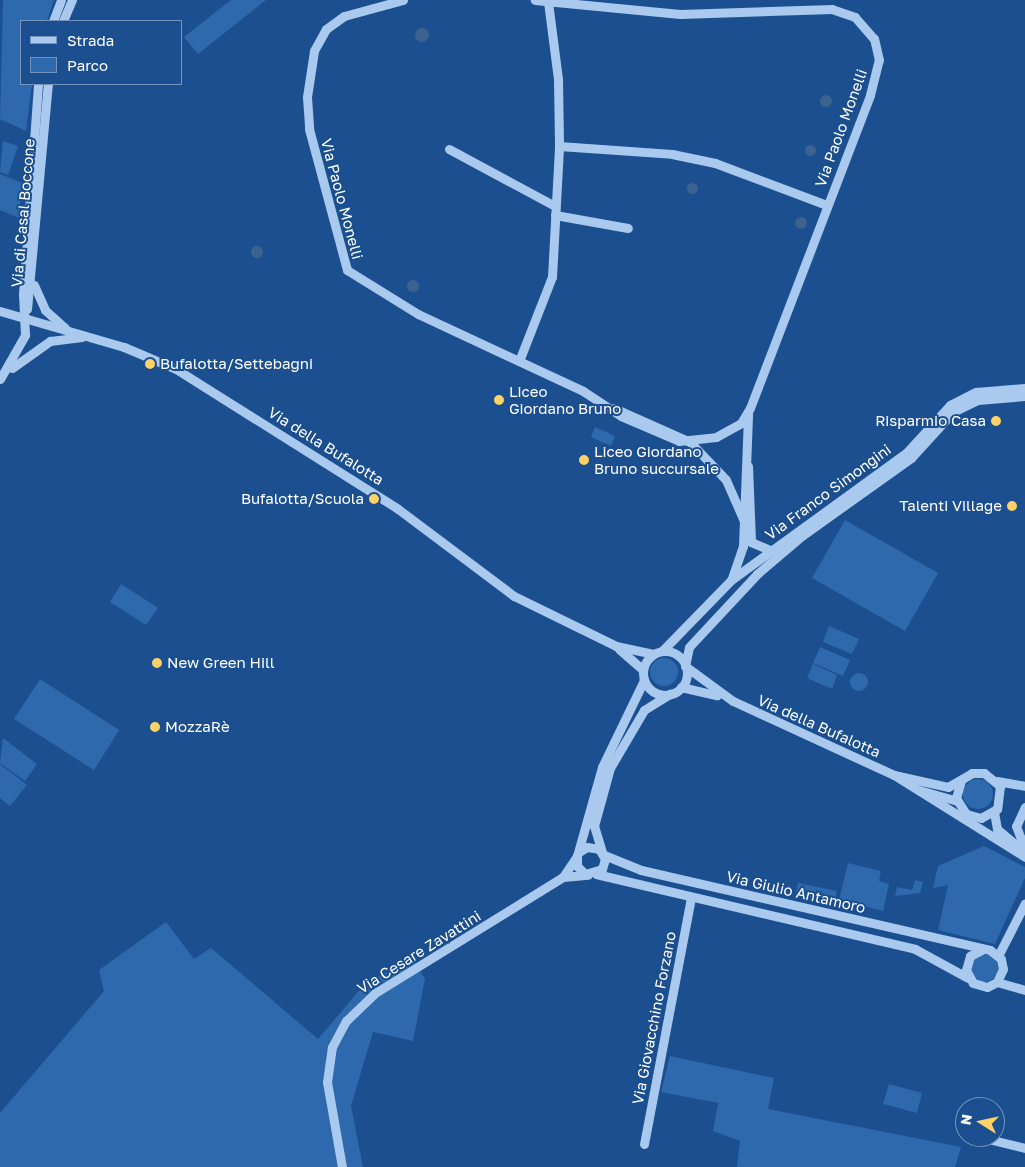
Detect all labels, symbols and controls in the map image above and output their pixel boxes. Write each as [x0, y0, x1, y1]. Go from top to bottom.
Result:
legend [20, 20, 182, 85]
text: Strada [67, 31, 114, 49]
text: Parco [67, 56, 108, 74]
street label: Via Paolo Monelli [811, 67, 871, 189]
street label: Via Paolo Monelli [317, 137, 367, 261]
street label: Via di Casal Boccone [8, 138, 38, 288]
place label: Bufalotta/Settebagni [160, 355, 313, 373]
marker: Bufalotta/Settebagni [144, 358, 156, 370]
place label: Liceo Giordano Bruno [509, 382, 621, 417]
marker: Liceo Giordano Bruno [493, 394, 505, 406]
street label: Via della Bufalotta [265, 403, 387, 489]
place label: Risparmio Casa [875, 412, 986, 430]
marker: Risparmio Casa [990, 415, 1002, 427]
street label: Via Franco Simongini [762, 440, 894, 544]
place label: Liceo Giordano Bruno succursale [594, 442, 719, 477]
marker: Liceo Giordano Bruno succursale [578, 454, 590, 466]
place label: Bufalotta/Scuola [241, 490, 364, 508]
marker: Bufalotta/Scuola [368, 493, 380, 505]
place label: Talenti Village [899, 497, 1002, 515]
marker: Talenti Village [1006, 500, 1018, 512]
place label: New Green Hill [167, 654, 275, 672]
marker: New Green Hill [151, 657, 163, 669]
street label: Via della Bufalotta [755, 691, 883, 761]
place label: MozzaRè [165, 718, 230, 736]
marker: MozzaRè [149, 721, 161, 733]
street label: Via Giulio Antamoro [725, 867, 867, 917]
street label: Via Cesare Zavattini [354, 907, 484, 997]
street label: Via Giovacchino Forzano [628, 930, 680, 1106]
north arrow [955, 1097, 1005, 1147]
text: N [956, 1113, 975, 1126]

